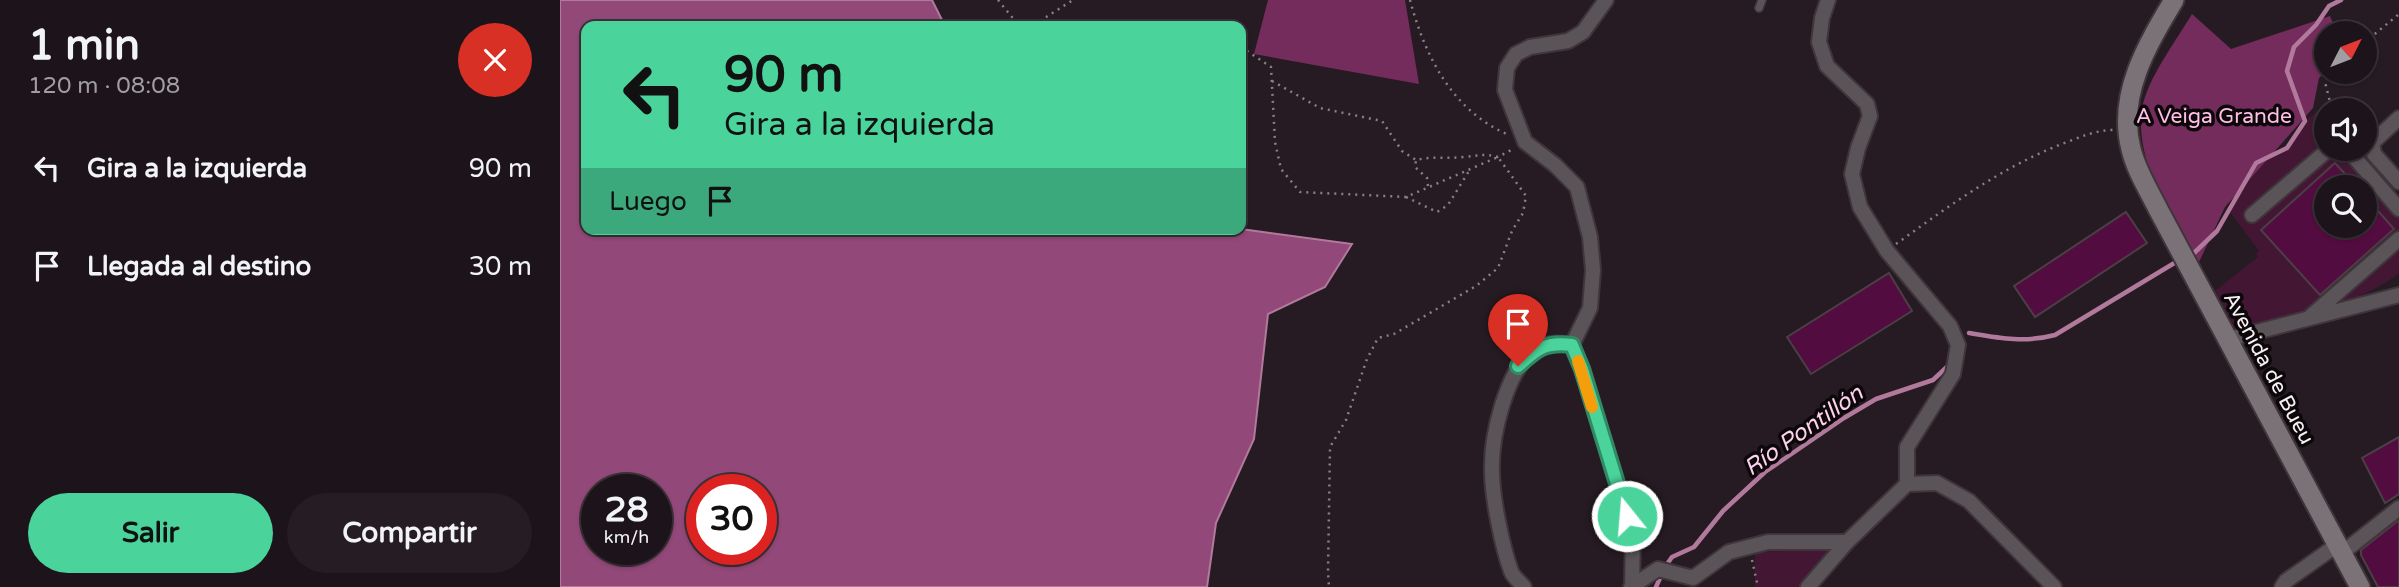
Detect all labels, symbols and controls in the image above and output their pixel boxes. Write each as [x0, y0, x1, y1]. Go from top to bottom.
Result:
text: 1 min [28, 20, 140, 71]
north arrow [2314, 21, 2376, 84]
map controls [2314, 21, 2377, 238]
button: close [458, 23, 532, 97]
text: 90 m [724, 46, 843, 105]
icon: left [609, 49, 700, 140]
text: 120 m · 08:08 [28, 72, 180, 100]
button: sound [2314, 98, 2377, 161]
park label: A Veiga Grande [2136, 104, 2292, 129]
text: Gira a la izquierda [724, 106, 995, 144]
icon: left [28, 149, 66, 187]
text: Gira a la izquierda [87, 153, 307, 184]
text: 90 m [469, 153, 532, 184]
button: search [2314, 175, 2377, 238]
icon: arrive [701, 182, 739, 220]
text: Luego [609, 186, 687, 217]
icon: arrive [28, 247, 66, 285]
text: Llegada al destino [87, 251, 311, 282]
text: 30 m [469, 251, 532, 282]
street label: Avenida de Bueu [2218, 288, 2319, 449]
pin [1488, 294, 1548, 366]
icon: arrive [1499, 305, 1537, 343]
water label: Río Pontillón [1739, 379, 1869, 482]
speed limit sign: 30 [686, 474, 777, 565]
position arrow [1590, 479, 1664, 553]
text: 28 [605, 489, 648, 531]
button: Salir [28, 493, 273, 573]
button: Compartir [287, 493, 532, 573]
text: km/h [604, 526, 649, 548]

